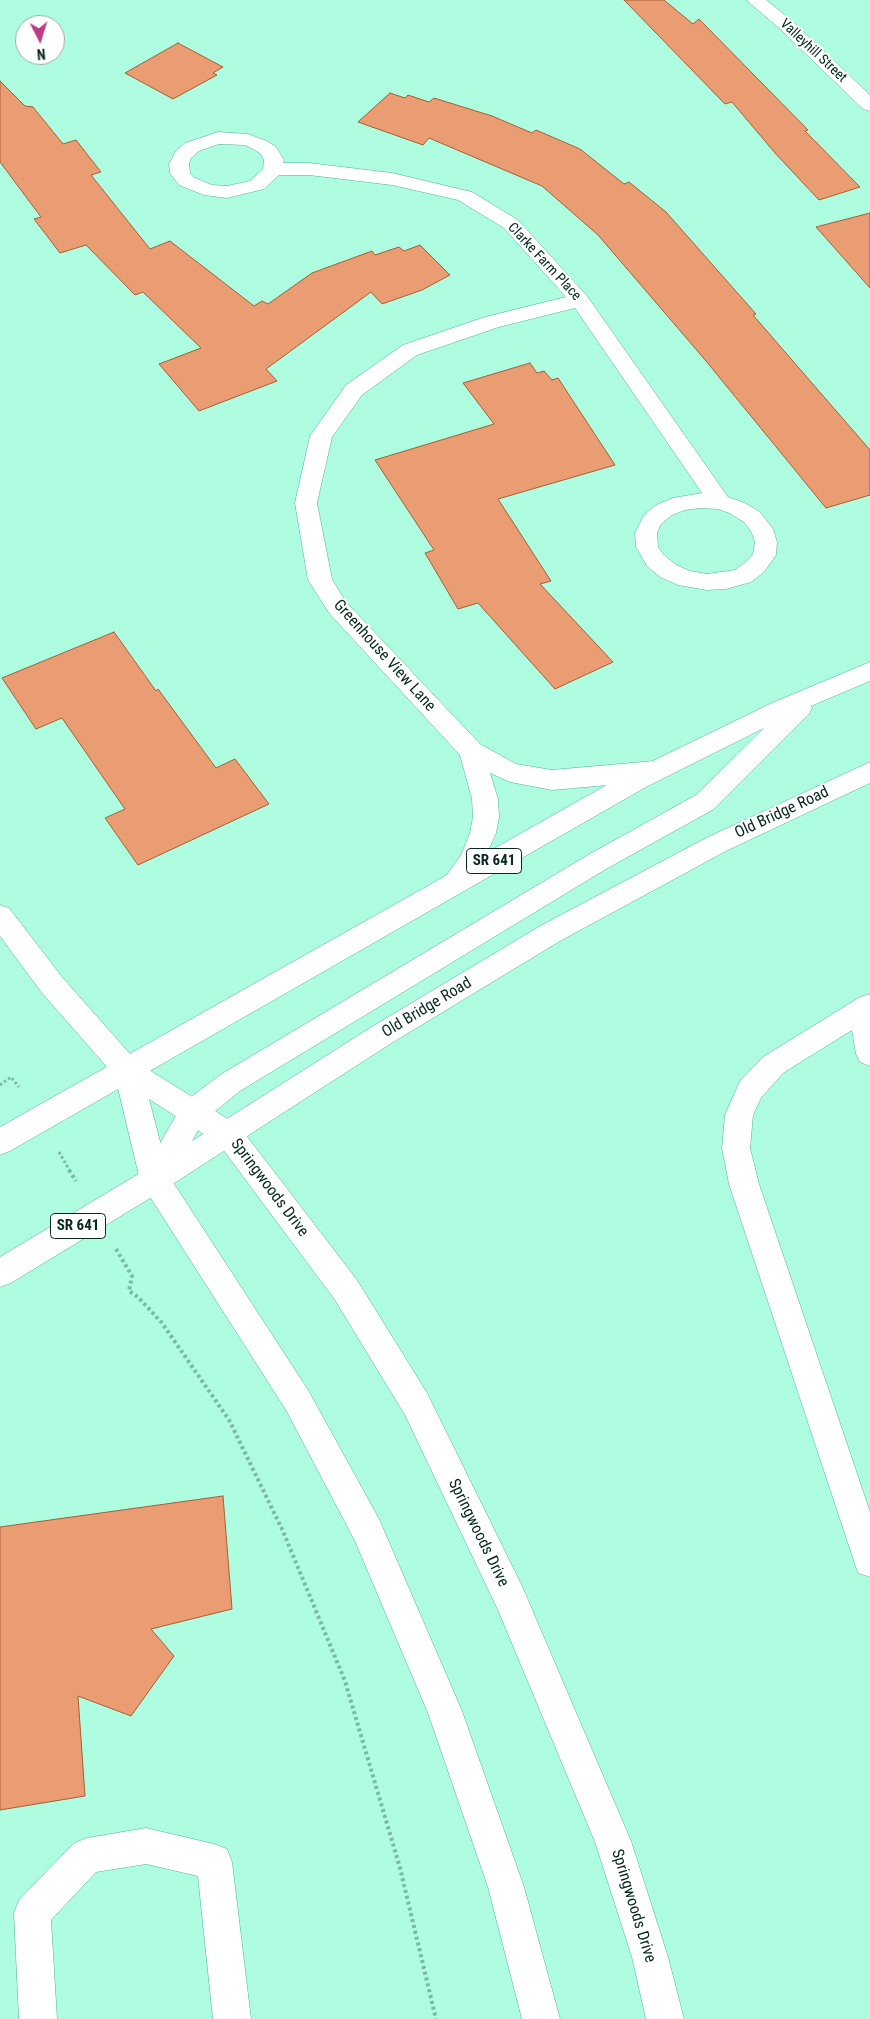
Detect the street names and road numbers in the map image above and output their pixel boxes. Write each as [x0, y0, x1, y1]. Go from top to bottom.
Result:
street label: Valleyhill Street [776, 16, 850, 86]
street label: Clarke Farm Place [504, 220, 584, 304]
street label: Greenhouse View Lane [329, 596, 439, 716]
street label: Old Bridge Road [732, 783, 832, 843]
road number: SR 641 [466, 848, 522, 874]
street label: Old Bridge Road [379, 974, 475, 1042]
street label: Springwoods Drive [226, 1135, 312, 1241]
road number: SR 641 [50, 1214, 106, 1238]
street label: Springwoods Drive [444, 1476, 512, 1590]
street label: Springwoods Drive [607, 1847, 659, 1965]

